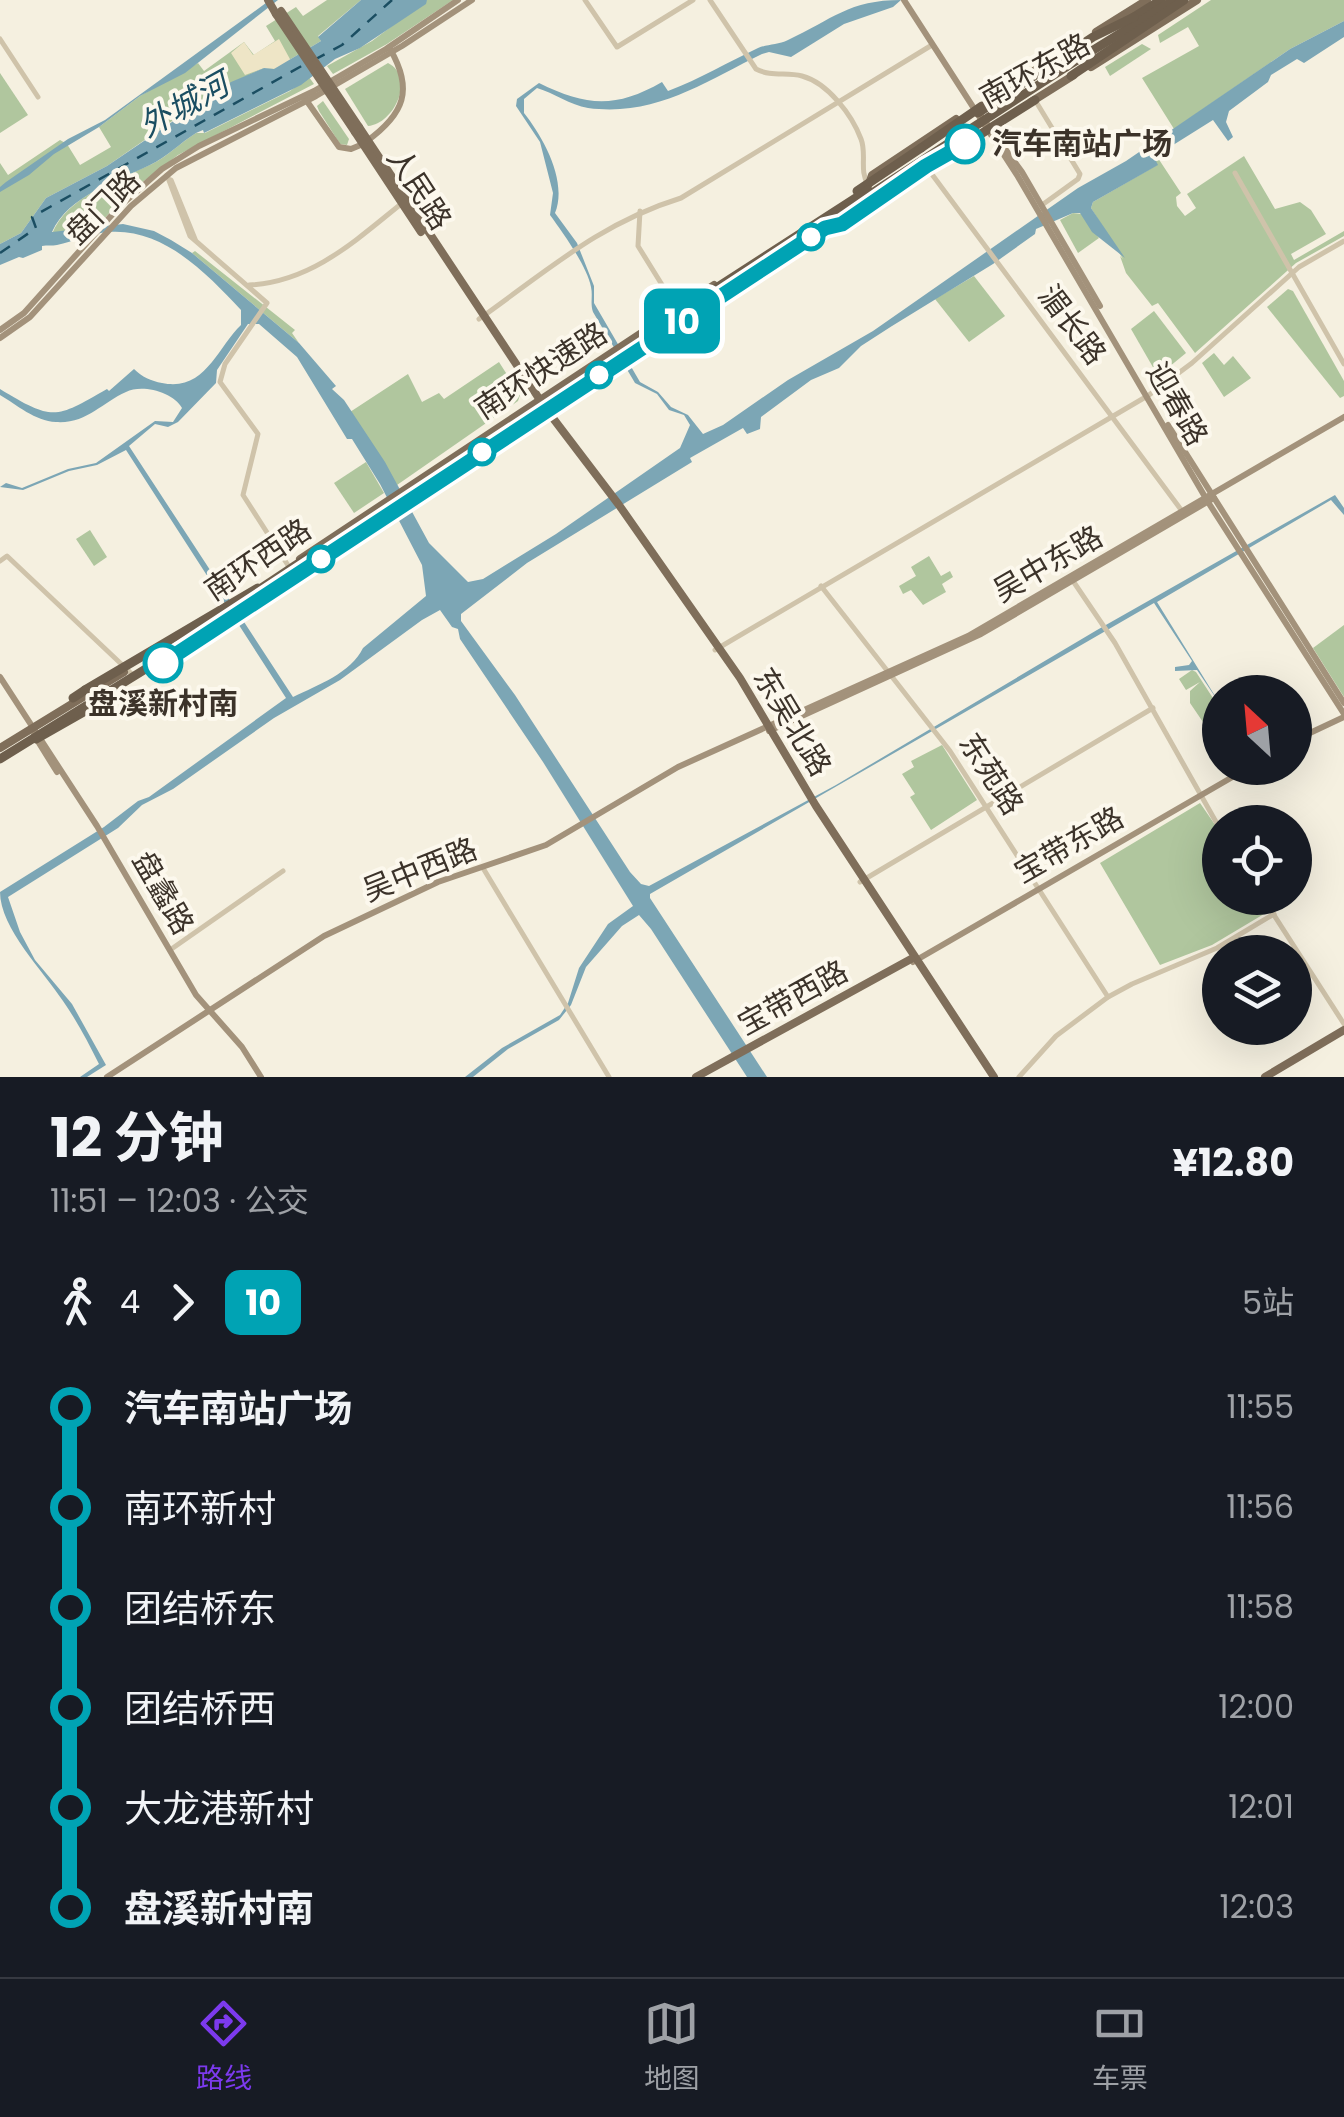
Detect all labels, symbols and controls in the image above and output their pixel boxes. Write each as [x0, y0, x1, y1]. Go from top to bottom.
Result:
street label: 南环东路 [972, 23, 1098, 118]
water label: 外城河 [131, 59, 242, 148]
place label: 汽车南站广场 [992, 122, 1172, 165]
marker: 汽车南站广场 [946, 125, 984, 163]
street label: 人民路 [377, 139, 462, 238]
street label: 盘门路 [56, 160, 150, 254]
unlabelled marker [798, 224, 824, 250]
street label: 湄长路 [1028, 276, 1117, 374]
line badge: 10 [637, 288, 727, 354]
text: 10 [664, 297, 700, 346]
street label: 南环快速路 [466, 312, 615, 429]
street label: 迎春路 [1136, 354, 1219, 453]
unlabelled marker [586, 362, 612, 388]
unlabelled marker [469, 439, 495, 465]
street label: 南环西路 [196, 508, 319, 611]
street label: 吴中东路 [985, 515, 1110, 612]
unlabelled marker [308, 546, 334, 572]
marker: 盘溪新村南 [144, 644, 182, 682]
street label: 东吴北路 [743, 659, 842, 784]
north arrow [1202, 675, 1312, 785]
map controls [1202, 675, 1312, 1045]
place label: 盘溪新村南 [88, 682, 238, 725]
street label: 东苑路 [949, 724, 1034, 823]
street label: 宝带东路 [1006, 796, 1131, 893]
button: locate [1202, 805, 1312, 915]
street label: 吴中西路 [356, 827, 483, 912]
street label: 盘蠡路 [122, 843, 205, 942]
button: layers [1202, 935, 1312, 1045]
street label: 宝带西路 [730, 950, 856, 1045]
text: 12 分钟 [50, 1099, 224, 1176]
text: ¥12.80 [1172, 1136, 1294, 1189]
text: 11:51 – 12:03 · 公交 [50, 1178, 309, 1223]
icon: walk [50, 1275, 105, 1330]
icon: forward [155, 1275, 210, 1330]
text: 10 [245, 1278, 281, 1327]
text: 4 [120, 1279, 140, 1324]
text: 5站 [1242, 1280, 1294, 1325]
text: 汽车南站广场 [124, 1382, 352, 1435]
text: 11:55 [1227, 1384, 1294, 1429]
text: 南环新村 [124, 1482, 276, 1535]
text: 11:56 [1226, 1484, 1294, 1529]
text: 团结桥东 [124, 1582, 276, 1635]
text: 11:58 [1226, 1584, 1294, 1629]
text: 团结桥西 [124, 1682, 276, 1735]
text: 12:00 [1218, 1684, 1294, 1729]
text: 大龙港新村 [124, 1782, 314, 1835]
text: 12:01 [1228, 1784, 1294, 1829]
text: 盘溪新村南 [124, 1882, 314, 1935]
text: 12:03 [1220, 1884, 1294, 1929]
tab: 路线 [196, 1996, 252, 2100]
tab: 地图 [644, 1996, 700, 2100]
tab: 车票 [1092, 1996, 1148, 2100]

